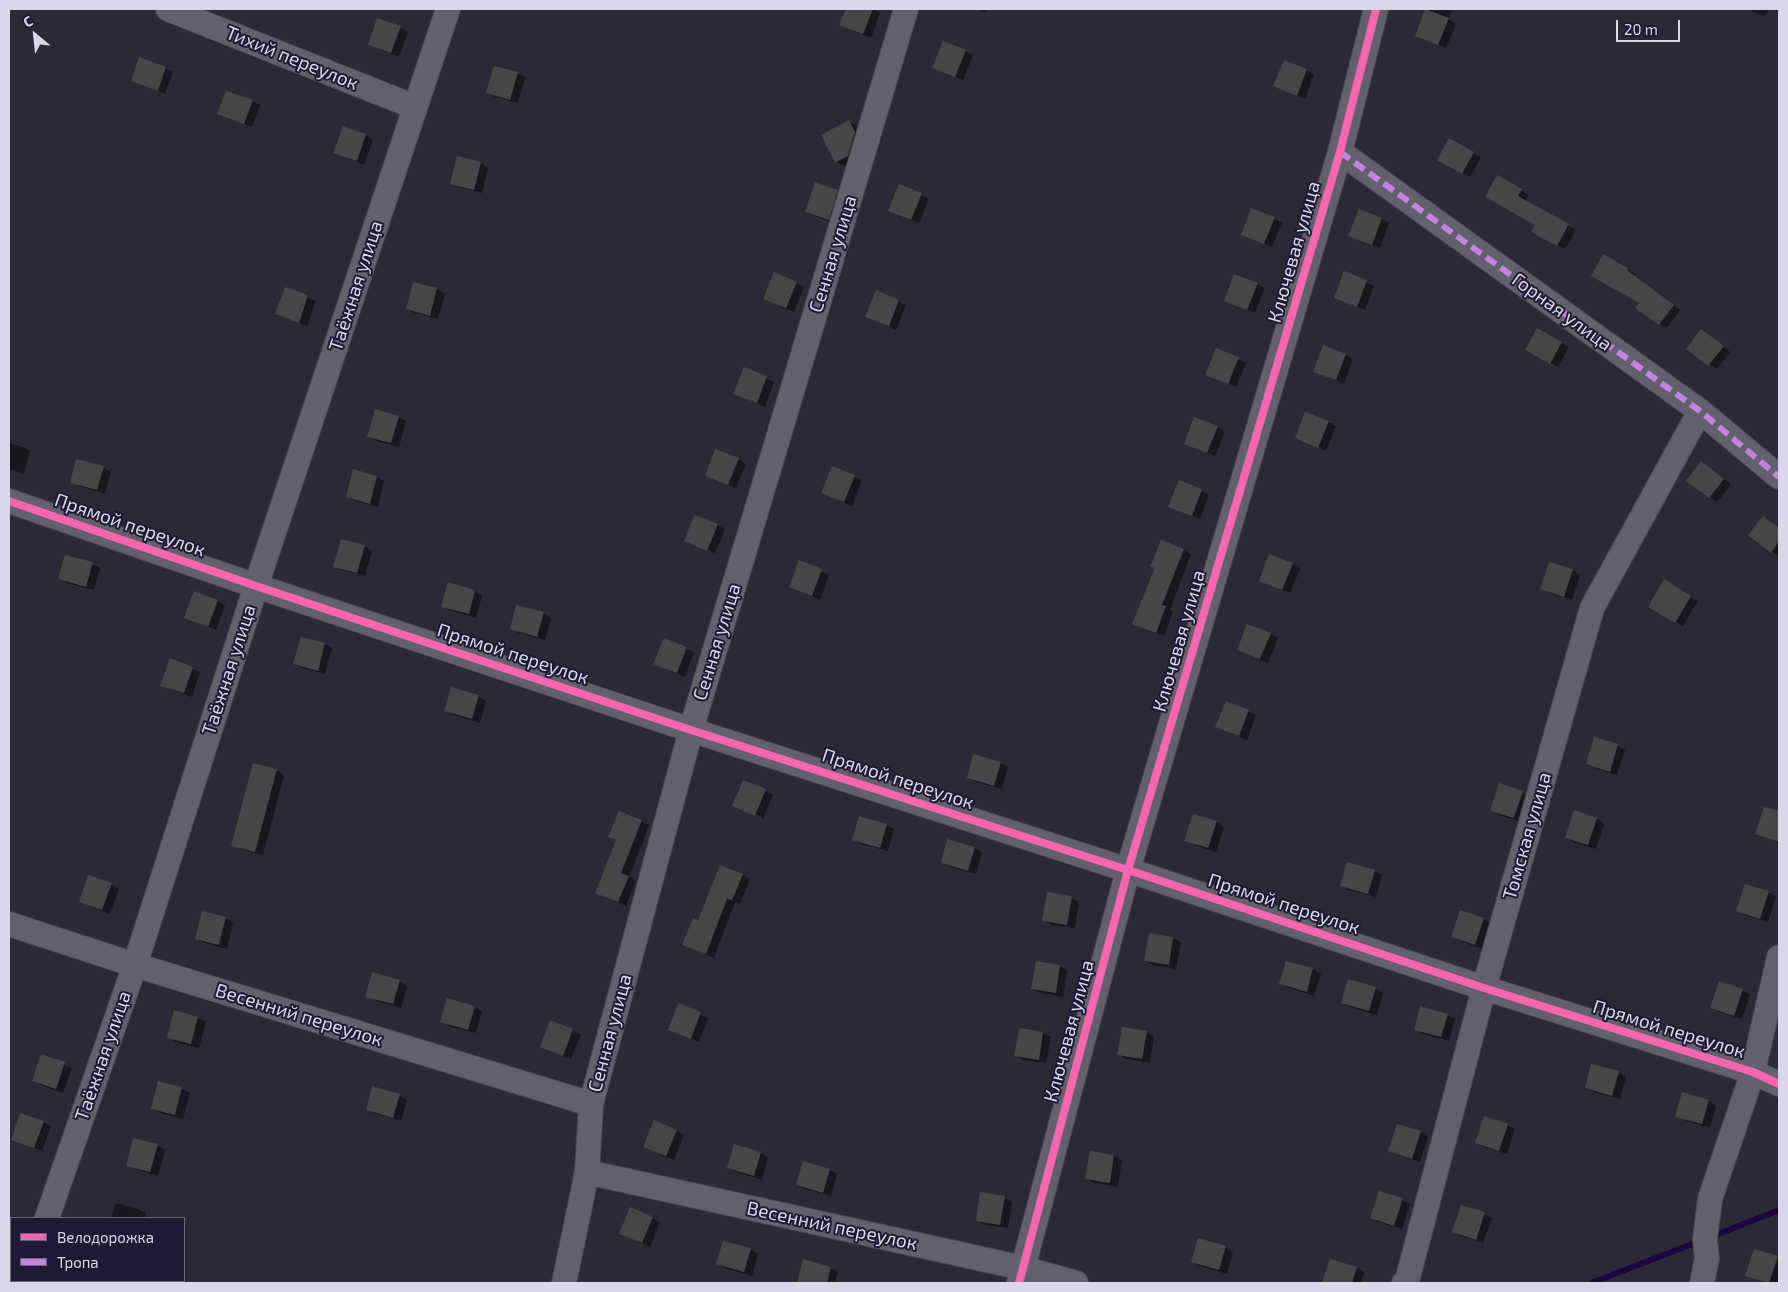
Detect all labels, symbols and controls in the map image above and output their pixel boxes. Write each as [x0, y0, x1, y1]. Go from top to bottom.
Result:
north arrow [10, 10, 60, 60]
scale bar [1618, 10, 1682, 42]
text: С [20, 12, 35, 31]
text: 20 m [1624, 20, 1658, 38]
street label: Тихий переулок [222, 21, 362, 95]
street label: Ключевая улица [1263, 179, 1325, 325]
street label: Сенная улица [804, 193, 862, 315]
street label: Таёжная улица [324, 218, 388, 354]
street label: Горная улица [1508, 268, 1616, 356]
street label: Прямой переулок [52, 488, 208, 562]
street label: Ключевая улица [1148, 568, 1210, 714]
street label: Сенная улица [688, 581, 746, 703]
street label: Таёжная улица [197, 602, 261, 738]
street label: Прямой переулок [434, 619, 592, 689]
street label: Прямой переулок [819, 744, 977, 814]
street label: Томская улица [1498, 770, 1556, 902]
street label: Прямой переулок [1205, 869, 1363, 939]
street label: Ключевая улица [1039, 957, 1099, 1105]
street label: Сенная улица [583, 972, 637, 1094]
street label: Весенний переулок [213, 979, 385, 1051]
street label: Таёжная улица [70, 988, 136, 1124]
street label: Прямой переулок [1590, 995, 1748, 1063]
street label: Весенний переулок [745, 1197, 919, 1255]
legend [10, 1217, 185, 1282]
text: Велодорожка [57, 1228, 154, 1246]
text: Тропа [57, 1253, 99, 1271]

